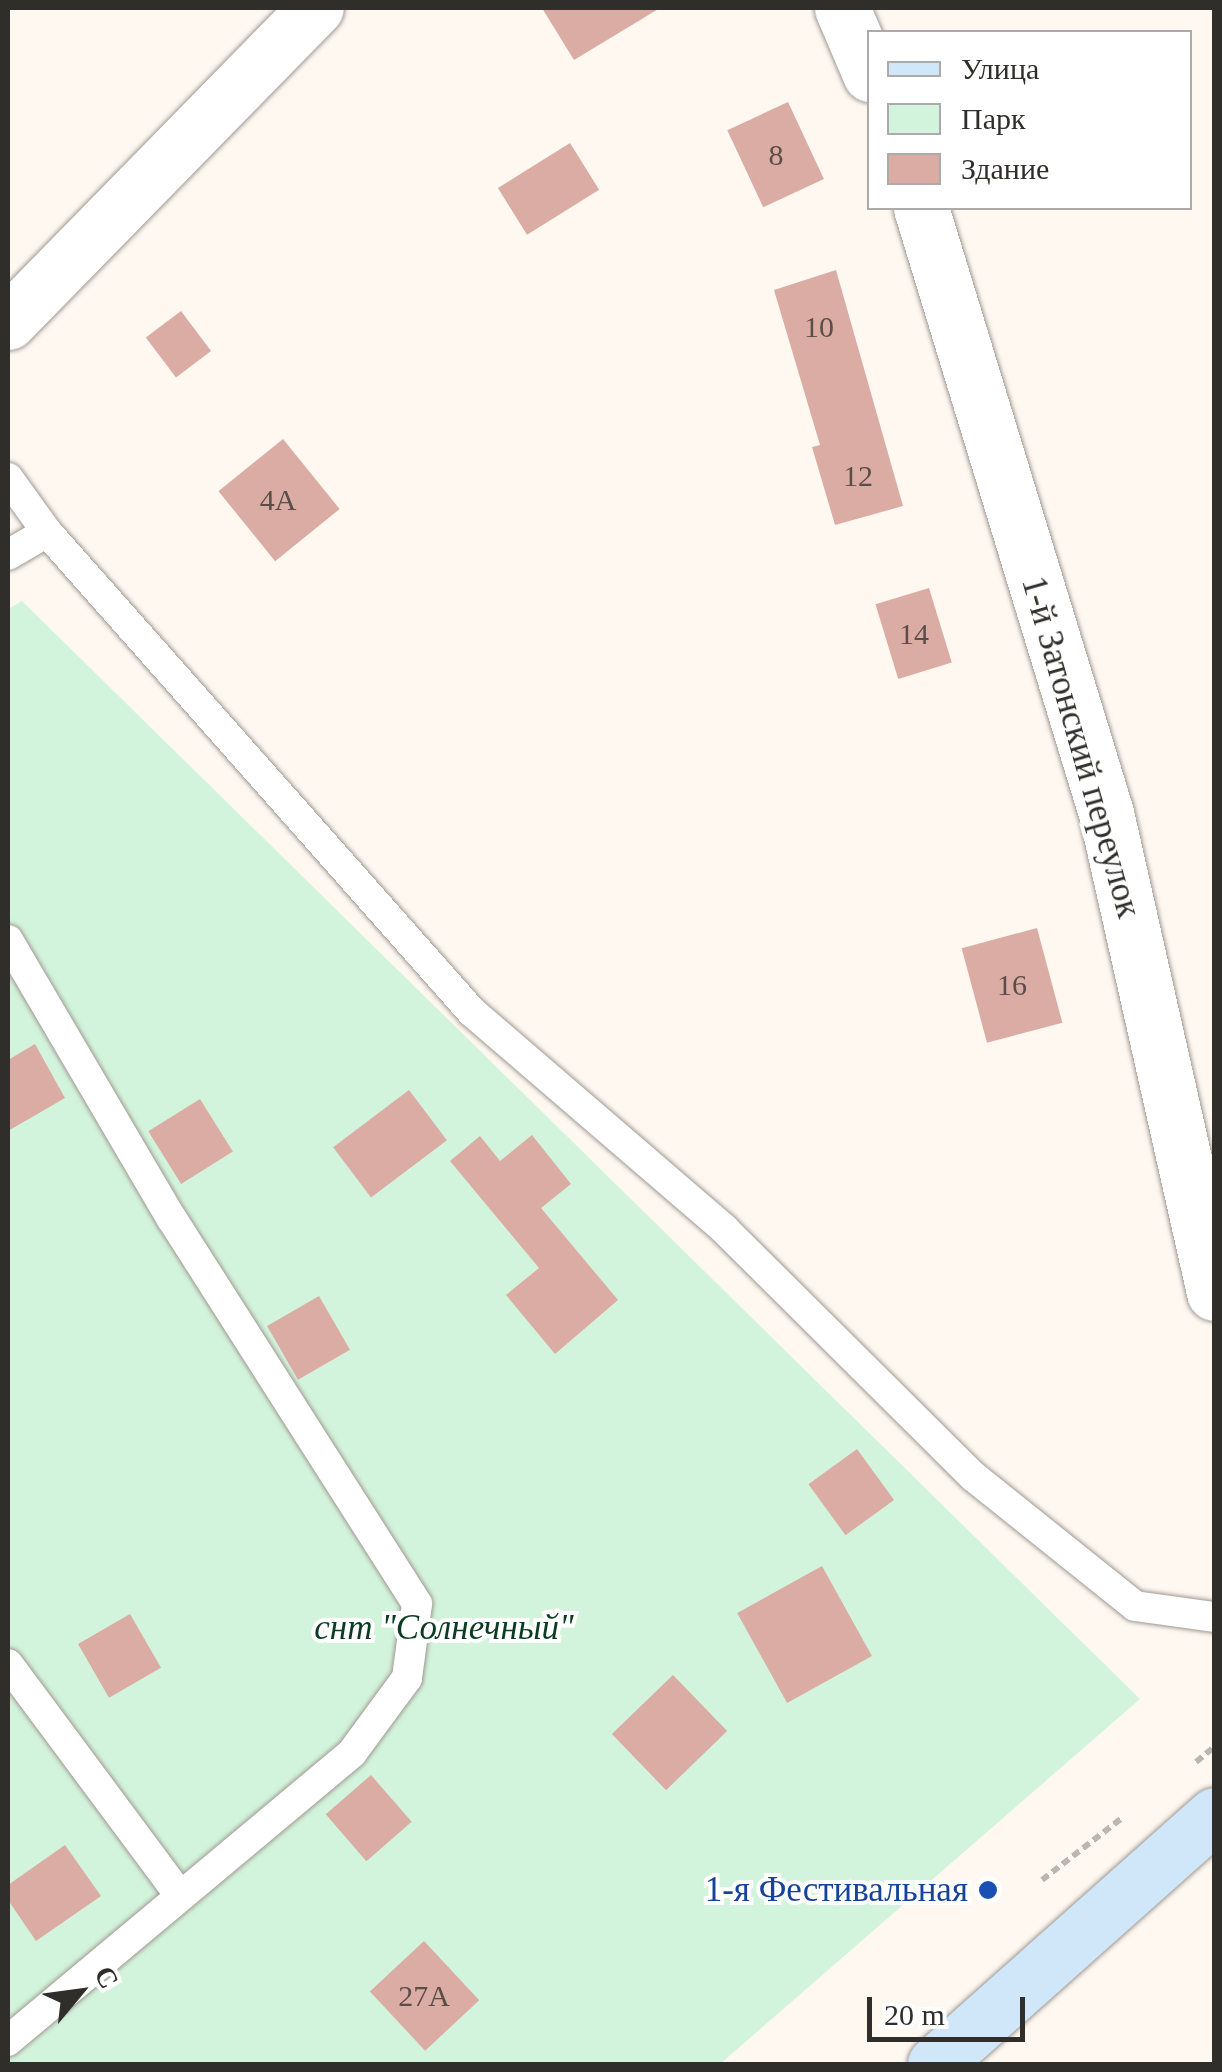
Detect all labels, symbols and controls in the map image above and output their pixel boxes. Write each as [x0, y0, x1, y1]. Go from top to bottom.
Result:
legend [867, 30, 1192, 210]
text: Улица [961, 52, 1039, 85]
text: Парк [961, 102, 1026, 135]
house number: 8 [768, 137, 784, 173]
text: Здание [961, 152, 1049, 185]
house number: 10 [804, 309, 834, 345]
house number: 12 [843, 458, 873, 494]
house number: 4А [260, 482, 296, 518]
street label: 1-й Затонский переулок [1012, 572, 1150, 922]
house number: 14 [899, 616, 929, 652]
house number: 16 [997, 967, 1027, 1003]
park label: снт "Солнечный" [314, 1607, 574, 1649]
place label: 1-я Фестивальная [705, 1869, 968, 1911]
marker: 1-я Фестивальная [977, 1879, 999, 1901]
north arrow [30, 1942, 130, 2042]
text: С [88, 1961, 125, 1994]
scale bar [872, 1977, 1030, 2039]
house number: 27А [398, 1978, 450, 2014]
text: 20 m [884, 1998, 945, 2031]

